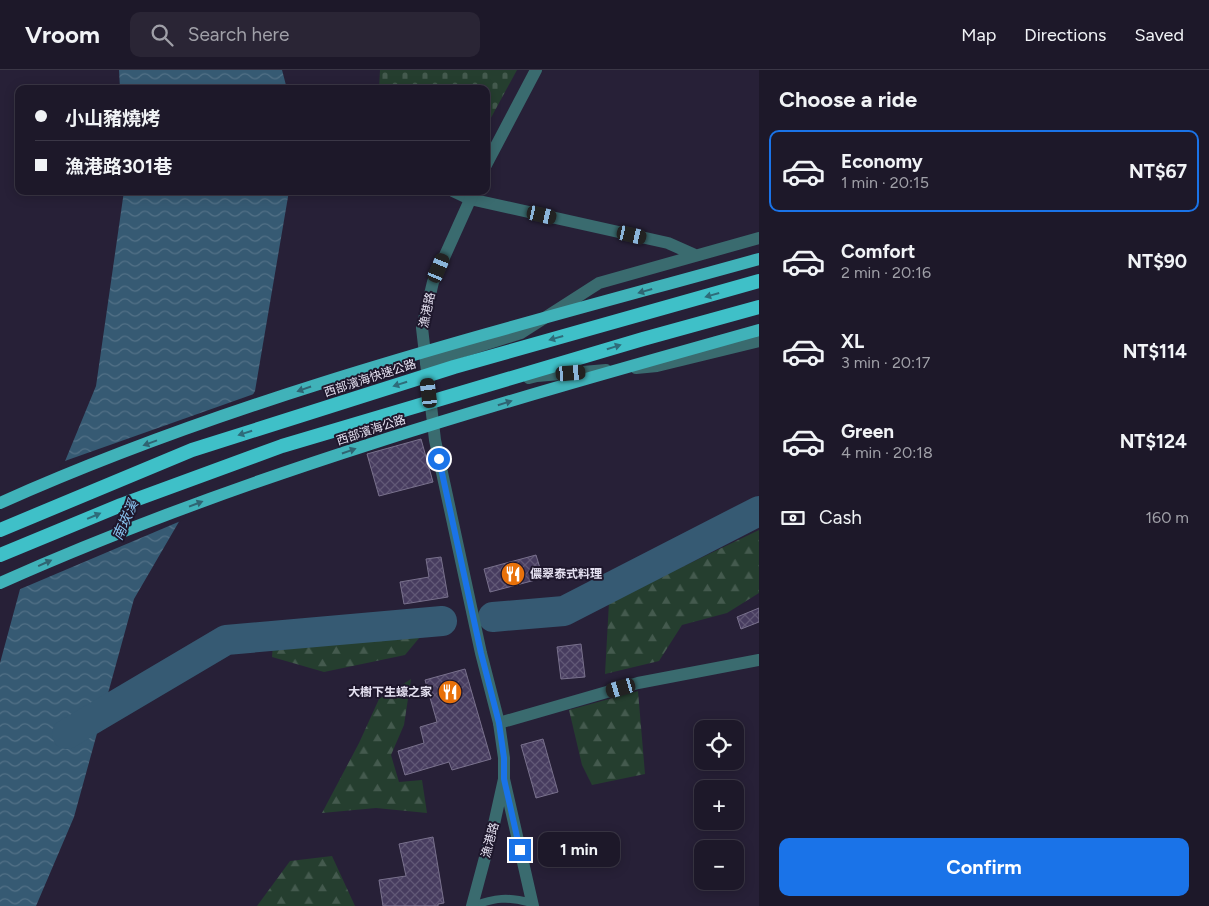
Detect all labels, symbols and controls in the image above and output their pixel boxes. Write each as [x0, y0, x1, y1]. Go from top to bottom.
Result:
search box [130, 12, 480, 57]
text: Vroom [25, 20, 100, 49]
icon: search [148, 21, 176, 49]
text: Search here [188, 23, 289, 46]
text: Map [961, 24, 996, 46]
text: Directions [1024, 24, 1106, 46]
text: Saved [1134, 24, 1184, 46]
text: Choose a ride [779, 86, 917, 113]
text: 小山豬燒烤 [65, 107, 160, 130]
icon: car [781, 149, 826, 194]
text: Economy [841, 150, 923, 173]
text: 漁港路301巷 [65, 155, 172, 178]
text: NT$67 [1129, 160, 1187, 183]
text: 1 min · 20:15 [841, 173, 929, 192]
car [525, 204, 558, 226]
car [615, 224, 648, 246]
icon: car [781, 239, 826, 284]
text: Comfort [841, 240, 916, 263]
text: NT$90 [1127, 250, 1187, 273]
car [426, 251, 451, 285]
text: 2 min · 20:16 [841, 263, 931, 282]
one-way arrow [637, 287, 652, 295]
street label: 漁港路 [416, 291, 438, 329]
one-way arrow [704, 291, 719, 299]
icon: car [781, 329, 826, 374]
text: XL [841, 330, 864, 353]
one-way arrow [548, 335, 563, 343]
text: NT$114 [1123, 340, 1187, 363]
one-way arrow [607, 343, 622, 351]
text: 3 min · 20:17 [841, 353, 930, 372]
street label: 西部濱海快速公路 [322, 357, 418, 399]
car [555, 364, 586, 382]
car [419, 377, 438, 409]
one-way arrow [392, 381, 407, 388]
one-way arrow [296, 386, 311, 393]
one-way arrow [497, 398, 512, 406]
street label: 西部濱海公路 [335, 412, 407, 448]
icon: car [781, 419, 826, 464]
text: Green [841, 420, 894, 443]
one-way arrow [237, 430, 252, 438]
text: NT$124 [1120, 430, 1187, 453]
one-way arrow [143, 440, 158, 447]
text: 4 min · 20:18 [841, 443, 933, 462]
one-way arrow [342, 446, 357, 454]
route start [428, 448, 450, 470]
water label: 南崁溪 [109, 496, 143, 543]
one-way arrow [189, 500, 204, 508]
icon: cash [779, 504, 807, 532]
text: Cash [819, 506, 862, 529]
text: 160 m [1146, 508, 1189, 527]
one-way arrow [86, 512, 101, 519]
one-way arrow [38, 559, 52, 567]
restaurant icon: 儂翠泰式料理 [500, 561, 526, 587]
place label: 儂翠泰式料理 [530, 567, 602, 581]
car [604, 677, 637, 699]
restaurant icon: 大樹下生蠔之家 [437, 679, 463, 705]
place label: 大樹下生蠔之家 [348, 685, 432, 699]
map controls [694, 720, 744, 890]
button: locate [694, 720, 744, 770]
button: + [694, 780, 744, 830]
street label: 漁港路 [479, 821, 501, 859]
callout: 1 min [538, 832, 620, 868]
button: Confirm [779, 838, 1189, 896]
route end [509, 839, 531, 861]
text: 1 min [560, 840, 598, 859]
button: − [694, 840, 744, 890]

